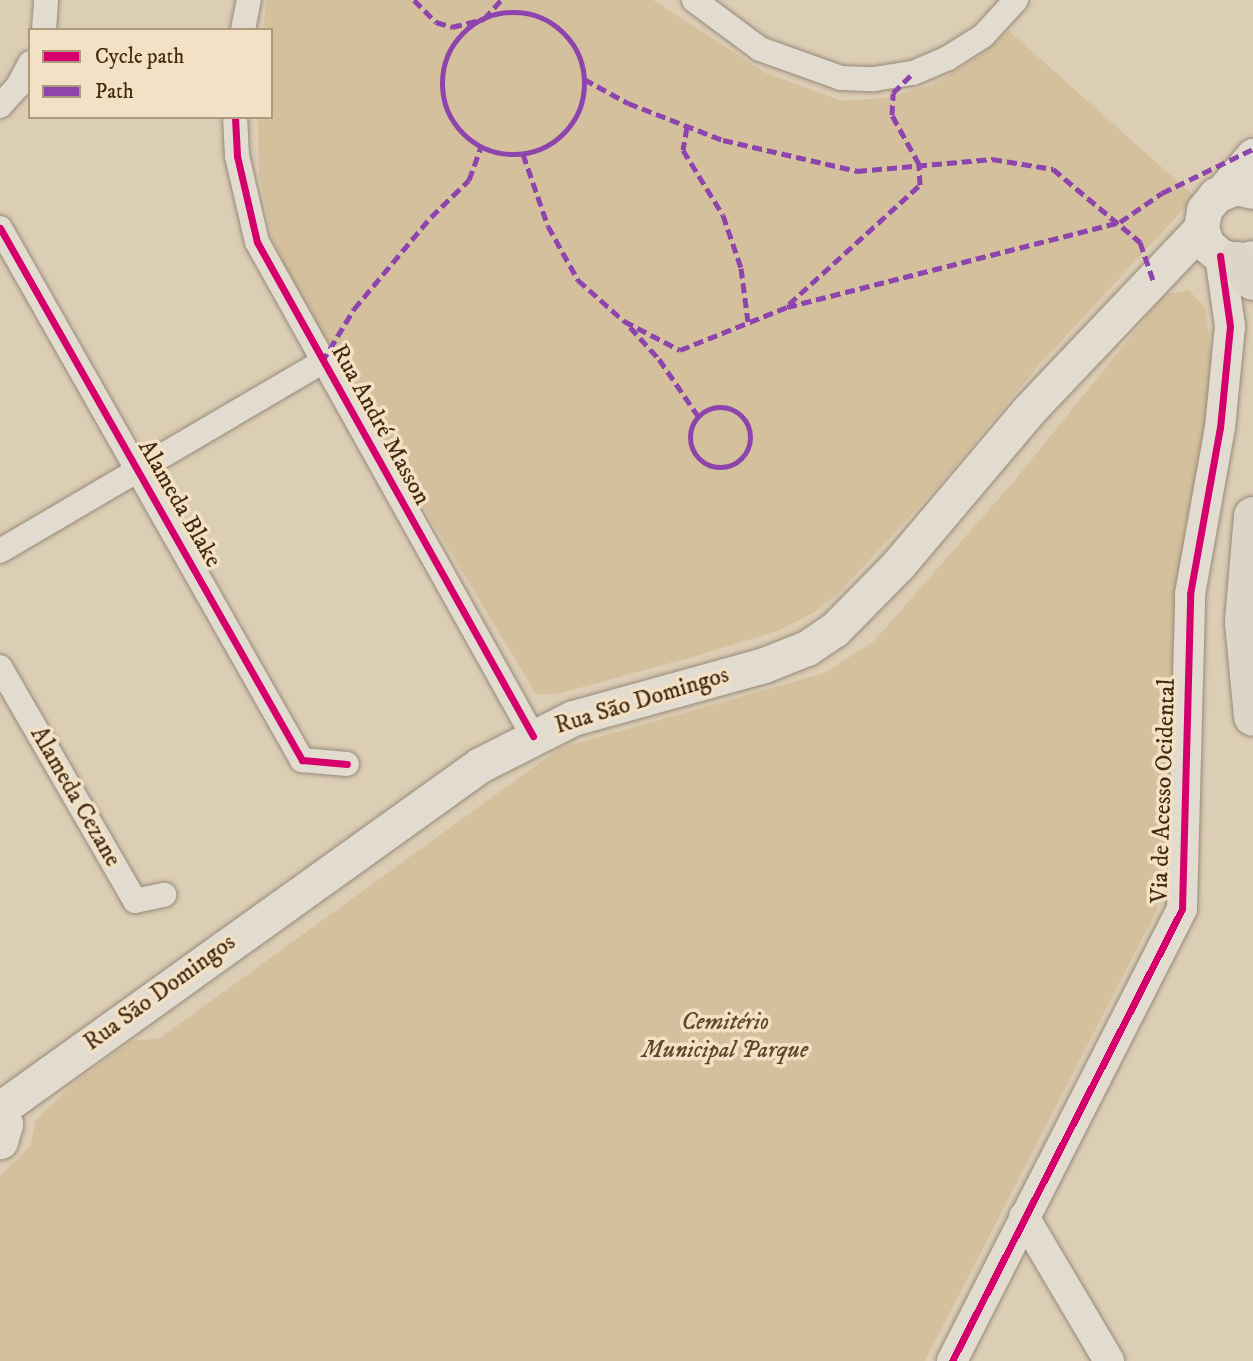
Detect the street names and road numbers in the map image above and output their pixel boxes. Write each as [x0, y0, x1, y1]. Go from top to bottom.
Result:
street label: Rua André Masson [324, 340, 436, 510]
street label: Alameda Blake [131, 435, 227, 573]
street label: Rua São Domingos [552, 661, 732, 741]
street label: Via de Acesso Ocidental [1146, 678, 1182, 904]
street label: Alameda Cezane [23, 722, 127, 872]
street label: Rua São Domingos [79, 928, 241, 1058]

